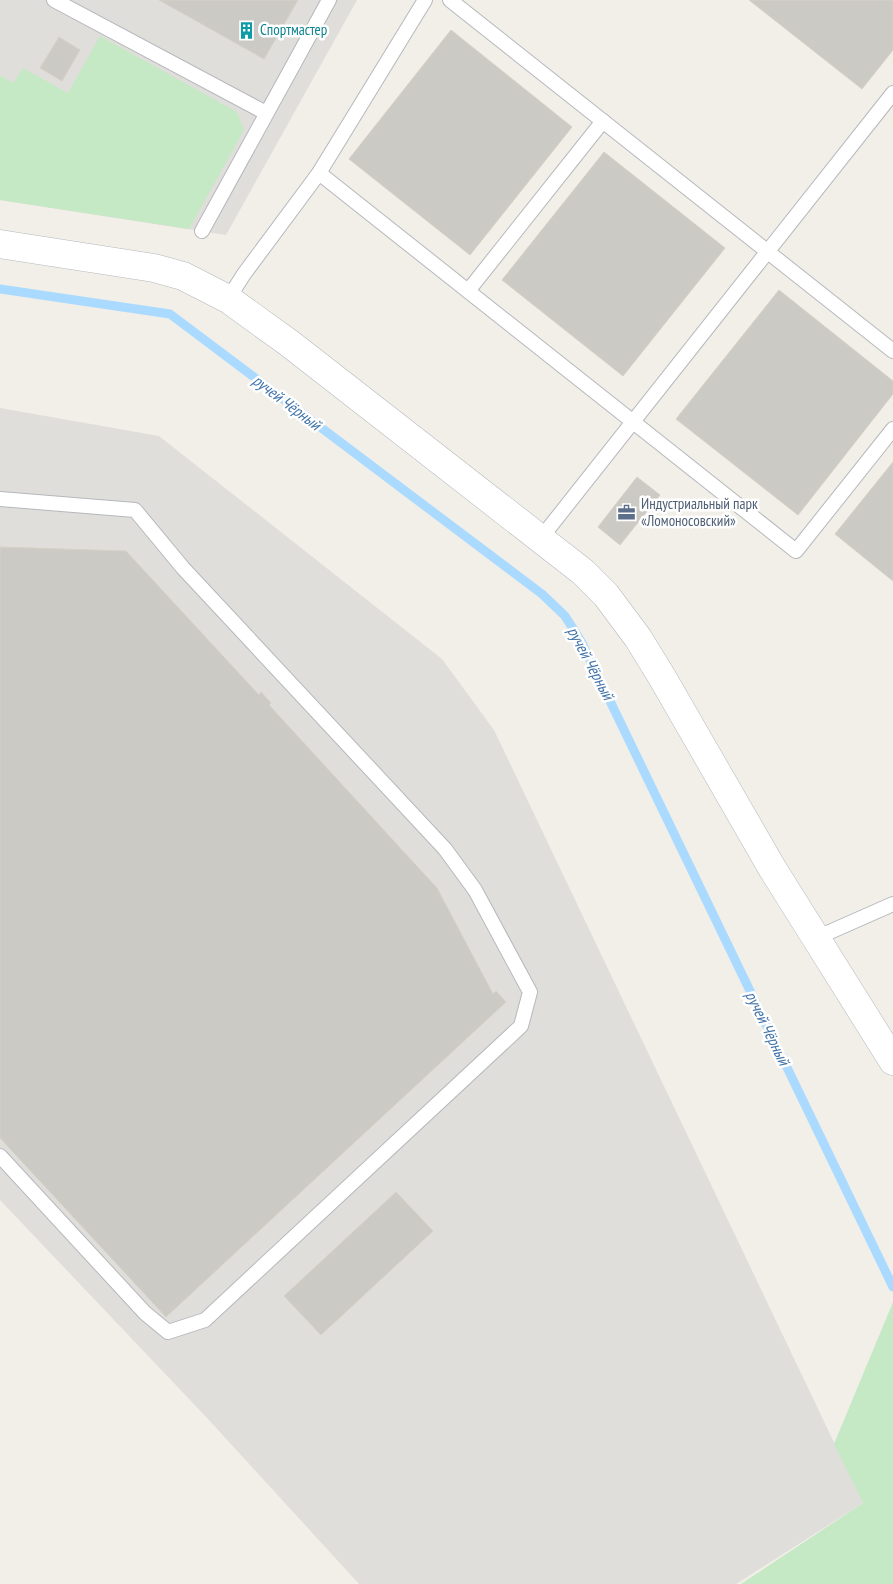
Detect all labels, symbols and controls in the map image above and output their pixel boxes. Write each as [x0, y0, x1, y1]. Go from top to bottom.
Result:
building icon: Спортмастер [236, 20, 256, 40]
place label: Спортмастер [260, 20, 327, 39]
water label: ручей Чёрный [249, 370, 327, 435]
place label: Индустриальный парк «Ломоносовский» [641, 494, 758, 530]
office icon: Индустриальный парк «Ломоносовский» [617, 503, 637, 523]
water label: ручей Чёрный [563, 623, 620, 705]
water label: ручей Чёрный [741, 988, 795, 1070]

